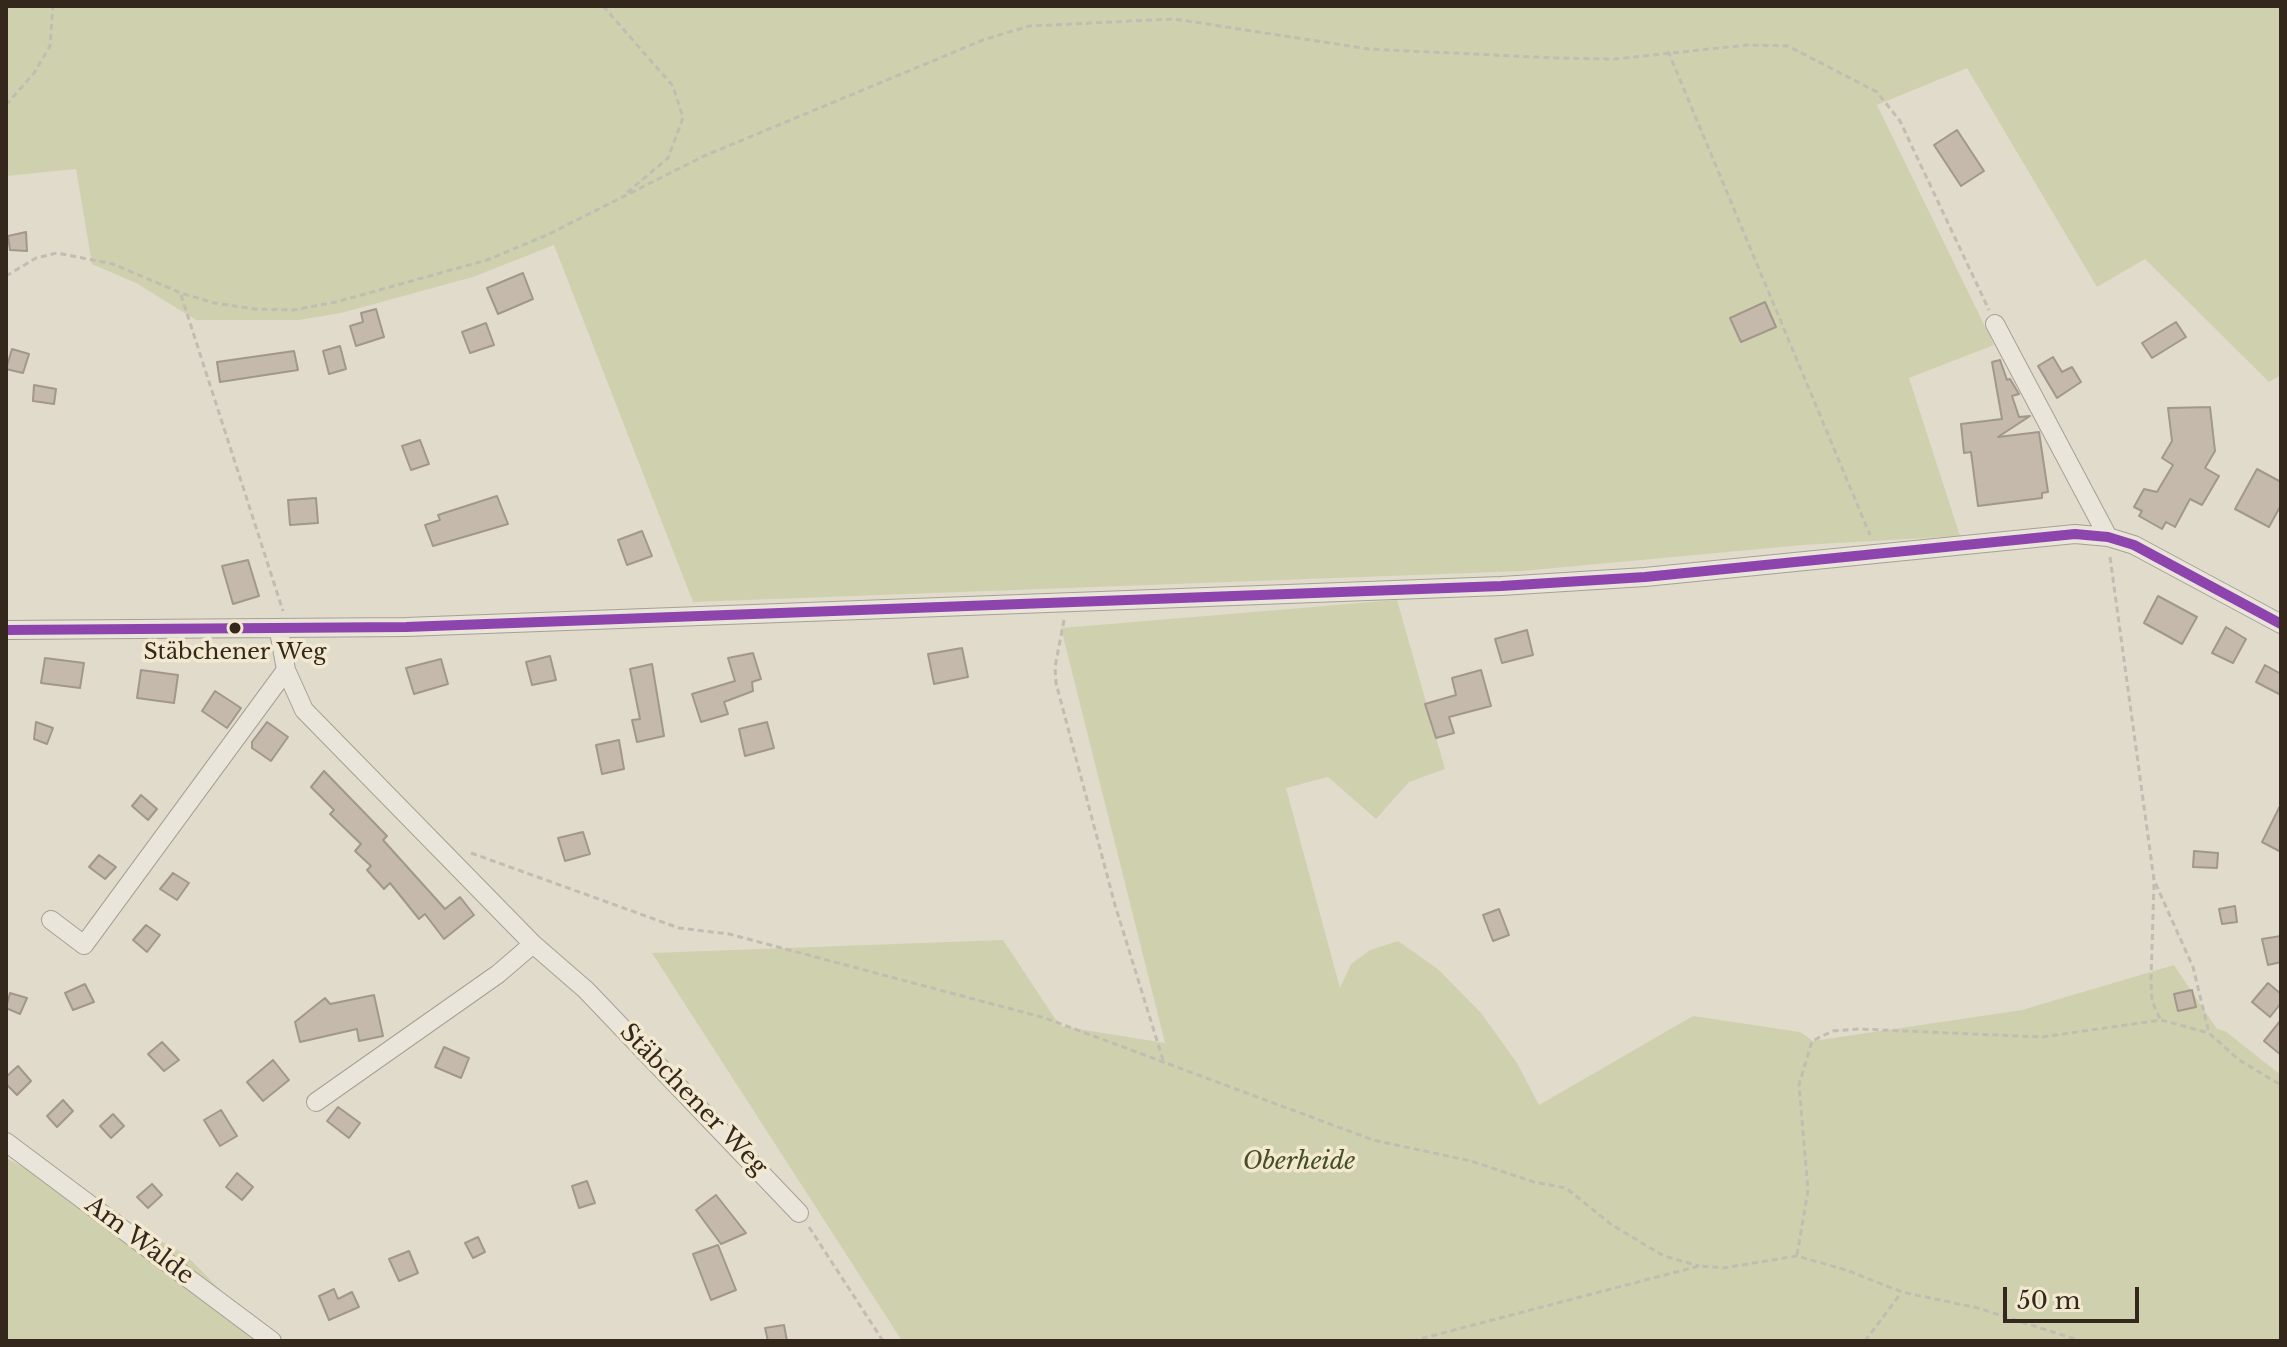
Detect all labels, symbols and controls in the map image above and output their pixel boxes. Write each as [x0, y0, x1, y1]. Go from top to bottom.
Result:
marker: Stäbchener Weg [227, 620, 243, 636]
place label: Stäbchener Weg [143, 640, 327, 666]
street label: Stäbchener Weg [613, 1018, 773, 1182]
park label: Oberheide [1243, 1148, 1355, 1176]
street label: Am Walde [79, 1191, 199, 1291]
scale bar [2007, 1271, 2143, 1321]
text: 50 m [2017, 1286, 2080, 1315]

